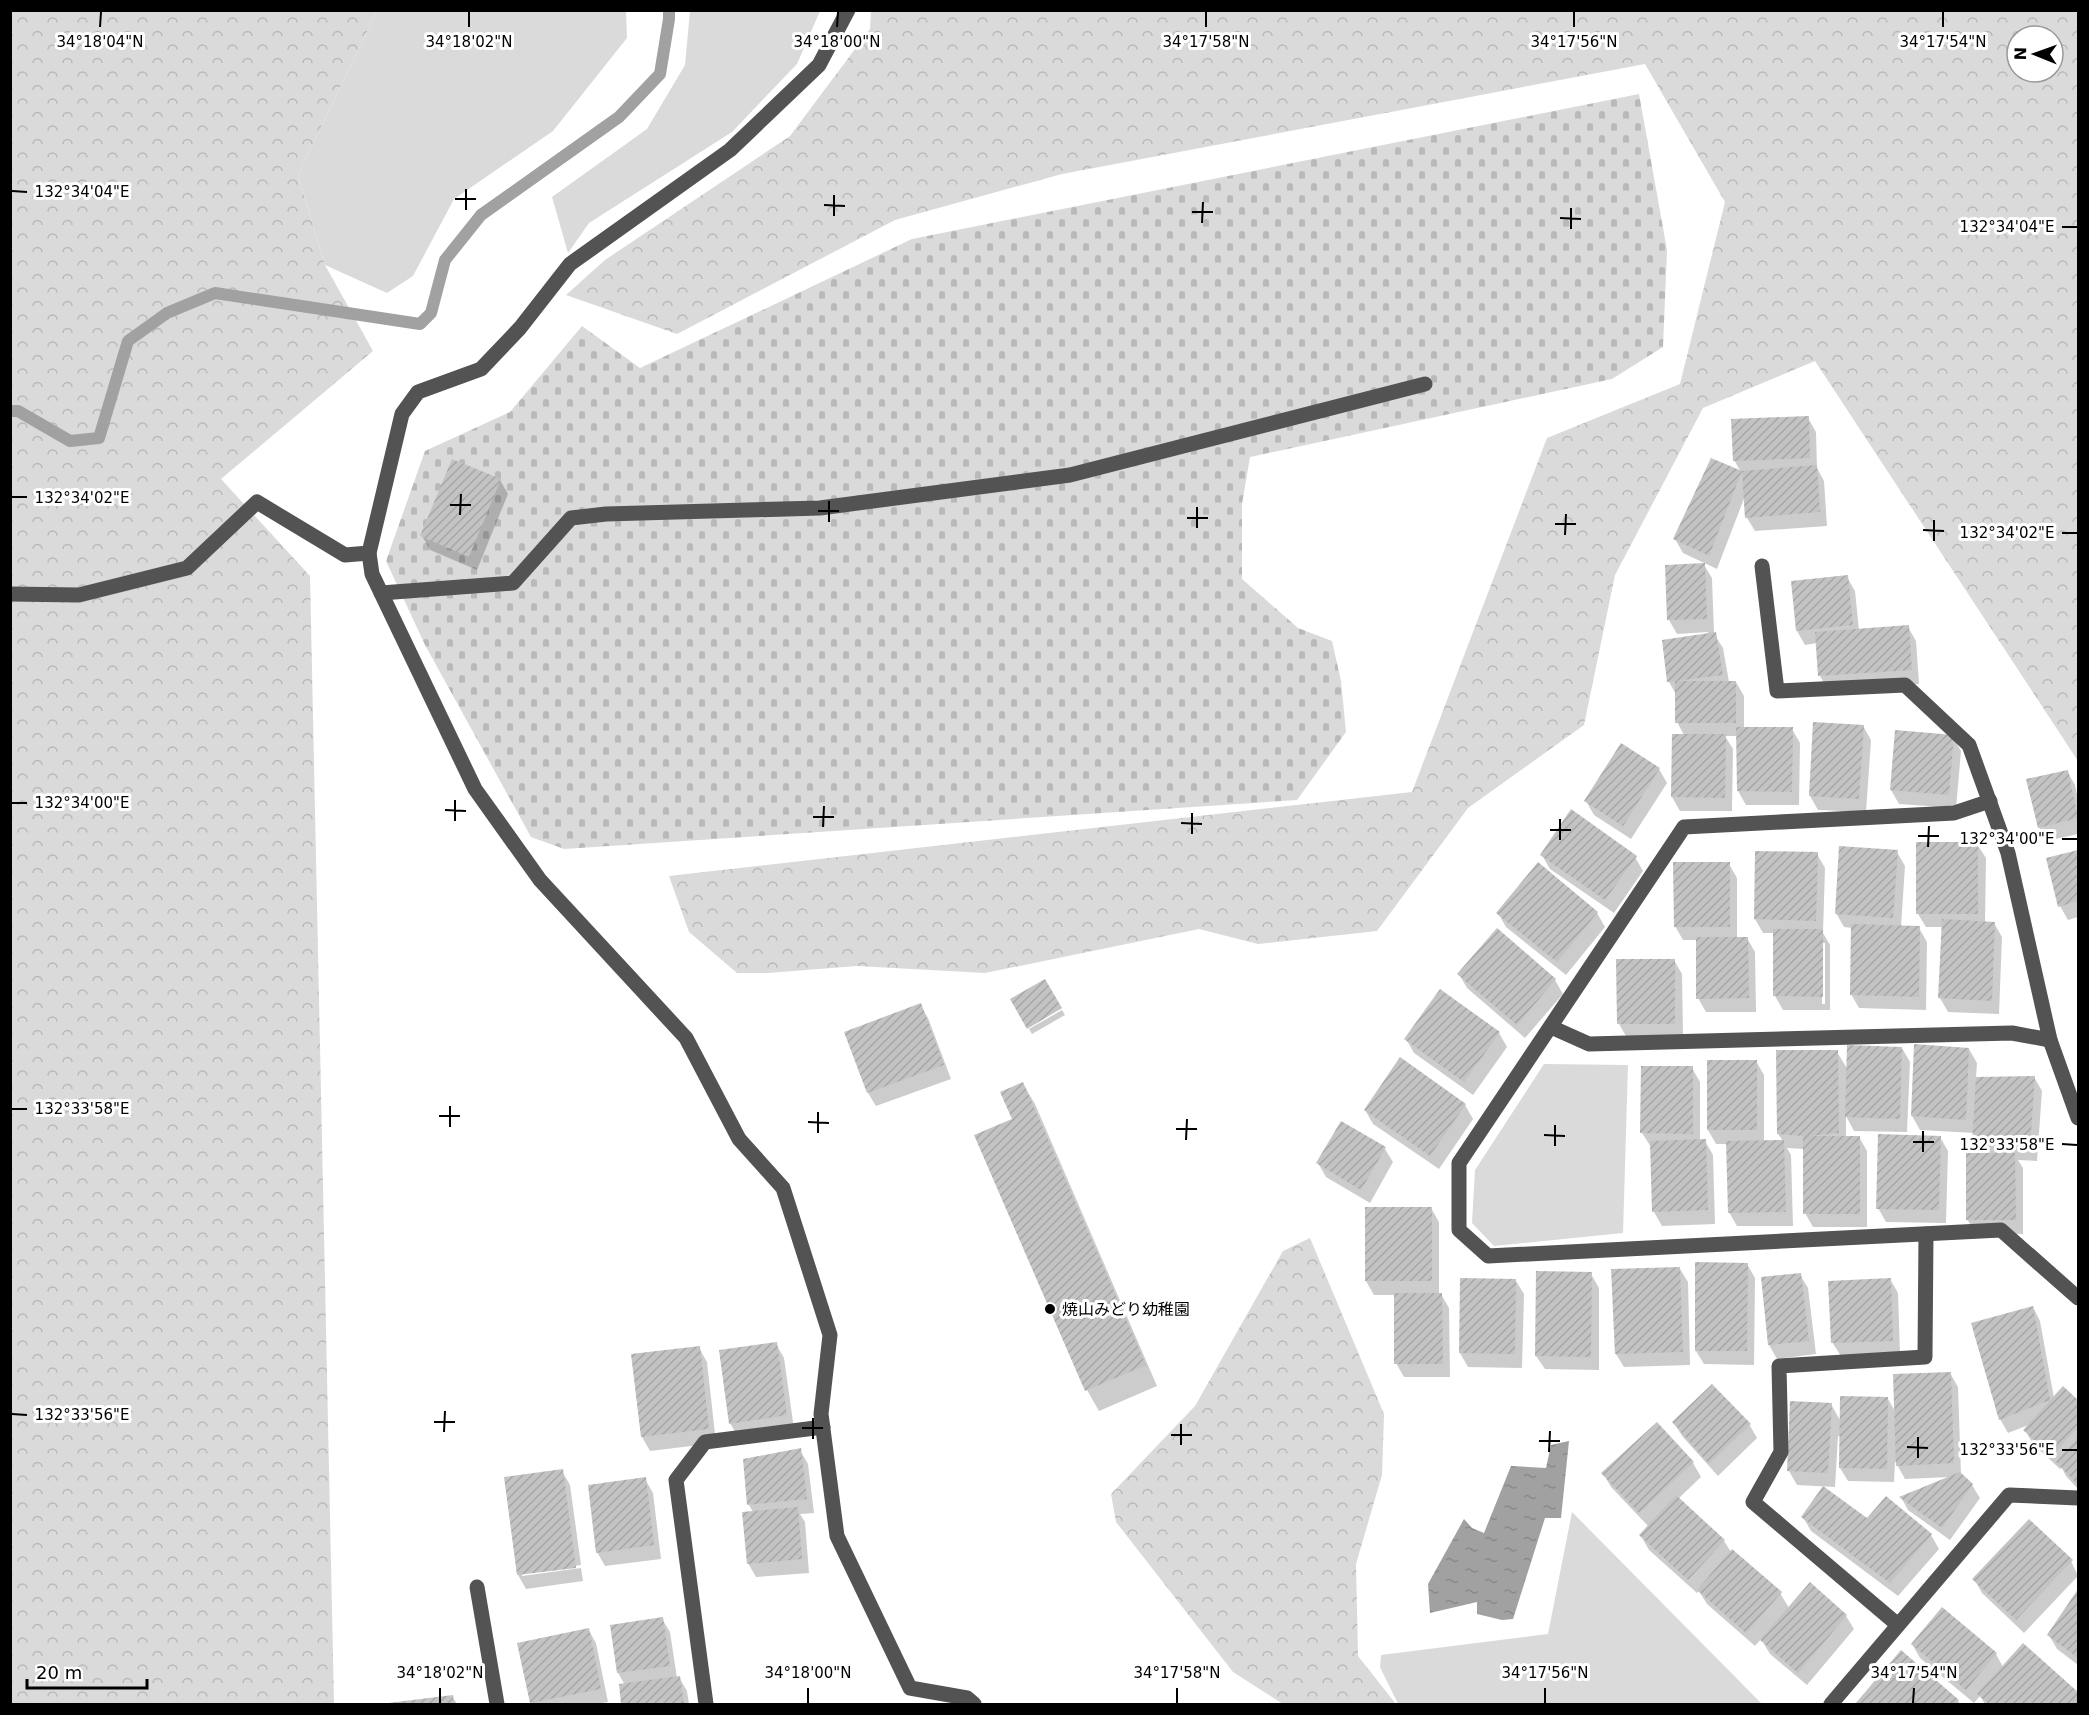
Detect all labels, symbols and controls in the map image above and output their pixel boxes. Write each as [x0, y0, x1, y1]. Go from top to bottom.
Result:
north arrow [2005, 24, 2065, 84]
text: 34°18'04"N [56, 33, 144, 51]
text: 34°18'02"N [425, 33, 513, 51]
text: 34°18'00"N [793, 33, 881, 51]
text: 34°17'58"N [1162, 33, 1250, 51]
text: 34°17'56"N [1530, 33, 1618, 51]
text: 34°17'54"N [1899, 33, 1987, 51]
text: N [2011, 47, 2030, 61]
text: 132°34'04"E [35, 183, 129, 201]
text: 132°34'04"E [1960, 218, 2054, 236]
text: 132°34'02"E [35, 489, 129, 507]
text: 132°34'02"E [1960, 524, 2054, 542]
text: 132°34'00"E [35, 794, 129, 812]
text: 132°34'00"E [1960, 830, 2054, 848]
text: 132°33'58"E [35, 1100, 129, 1118]
text: 132°33'58"E [1960, 1136, 2054, 1154]
place label: 焼山みどり幼稚園 [1062, 1300, 1190, 1319]
marker: 焼山みどり幼稚園 [1043, 1302, 1057, 1316]
text: 132°33'56"E [35, 1406, 129, 1424]
text: 132°33'56"E [1960, 1441, 2054, 1459]
scale bar [27, 1652, 147, 1690]
text: 20 m [36, 1662, 82, 1683]
text: 34°18'02"N [396, 1664, 484, 1682]
text: 34°18'00"N [764, 1664, 852, 1682]
text: 34°17'58"N [1133, 1664, 1221, 1682]
text: 34°17'56"N [1501, 1664, 1589, 1682]
text: 34°17'54"N [1870, 1664, 1958, 1682]

